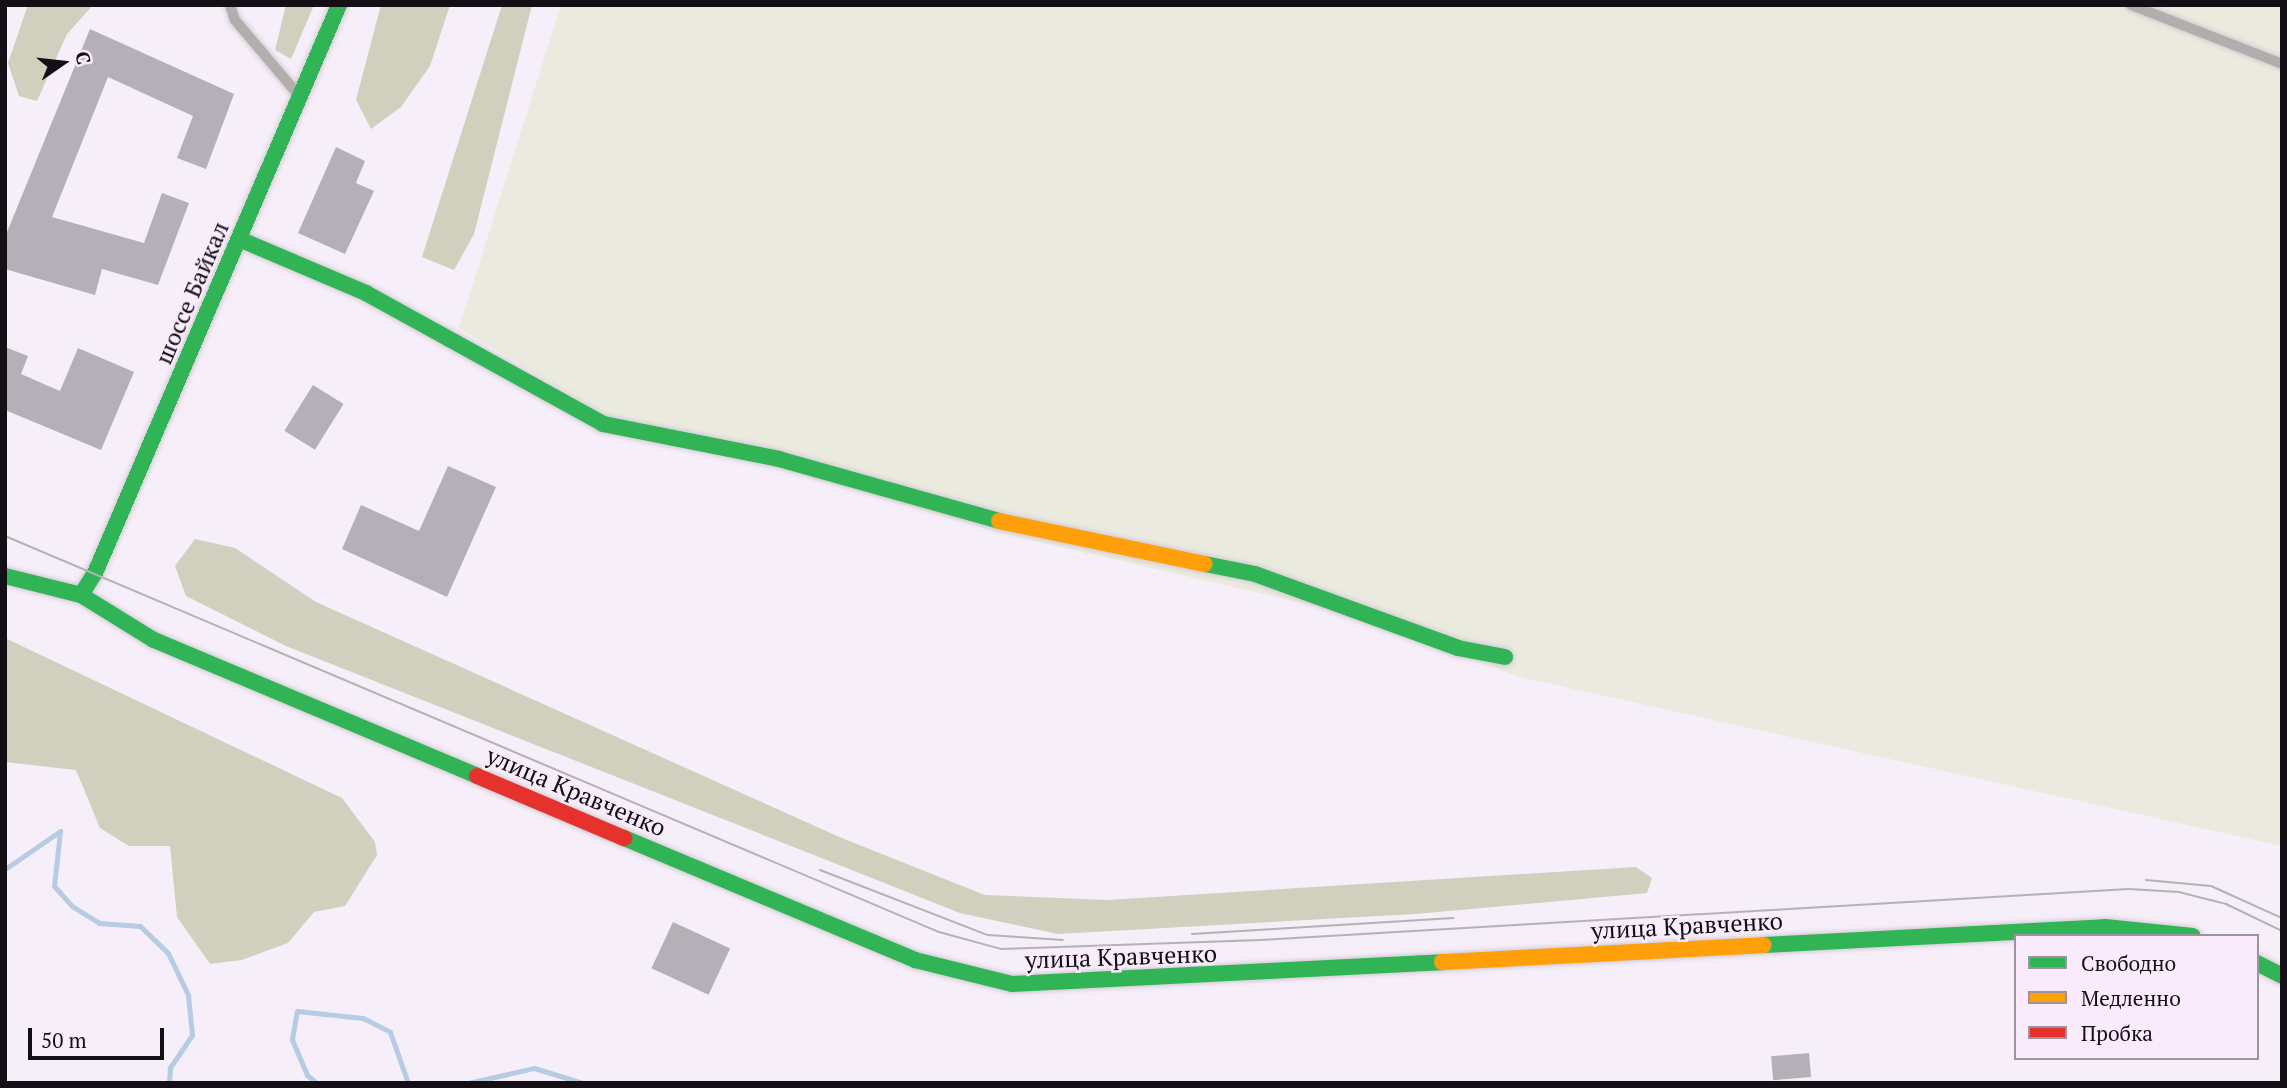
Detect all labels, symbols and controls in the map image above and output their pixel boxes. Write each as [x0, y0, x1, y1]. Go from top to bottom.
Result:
north arrow [28, 28, 98, 98]
text: С [70, 49, 97, 67]
street label: шоссе Байкал [149, 217, 235, 369]
street label: улица Кравченко [482, 741, 670, 843]
street label: улица Кравченко [1590, 907, 1784, 945]
legend [2014, 934, 2259, 1060]
street label: улица Кравченко [1025, 939, 1217, 975]
text: Свободно [2081, 949, 2176, 977]
text: Медленно [2081, 984, 2181, 1012]
scale bar [32, 1014, 168, 1058]
text: Пробка [2081, 1019, 2153, 1047]
text: 50 m [41, 1026, 87, 1054]

